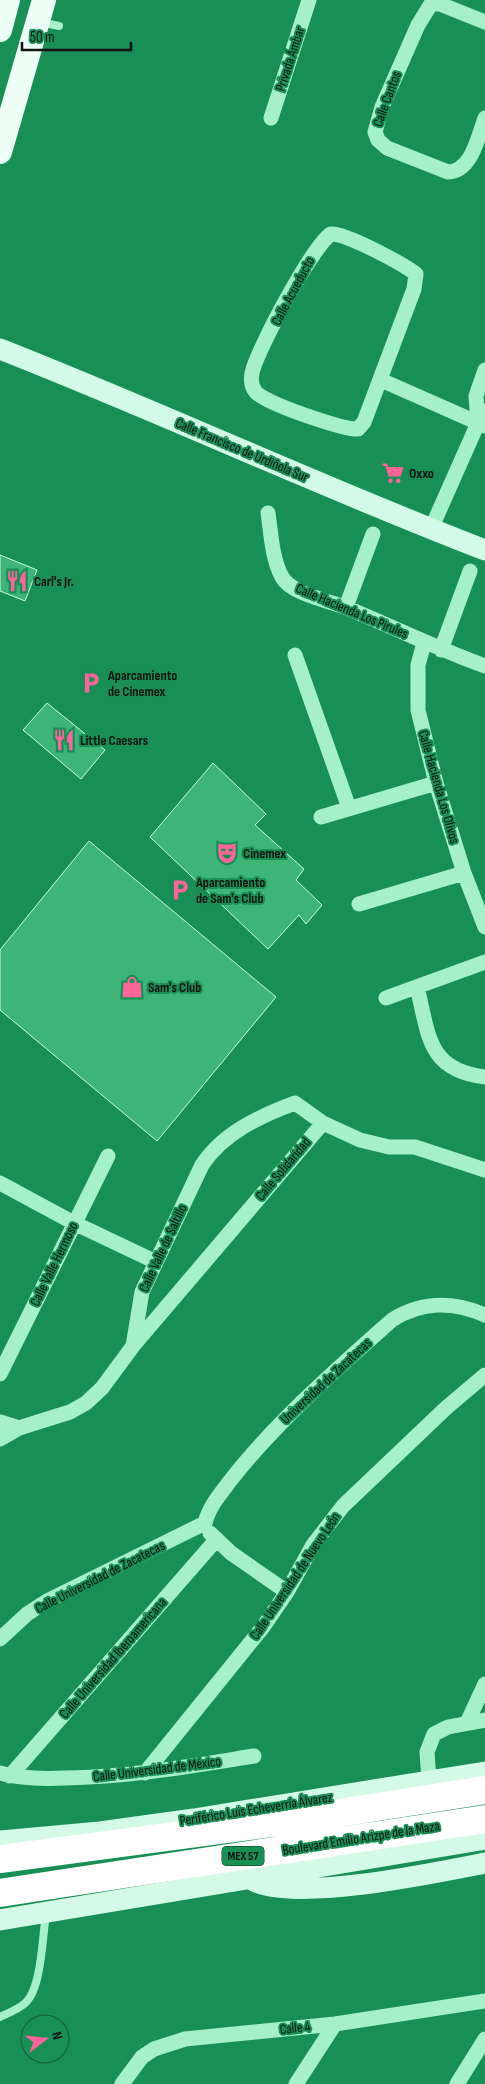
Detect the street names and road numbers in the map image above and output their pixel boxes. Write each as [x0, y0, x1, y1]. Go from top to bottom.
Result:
street label: Privada Ámbar [272, 24, 308, 94]
street label: Calle Cantos [369, 69, 405, 129]
street label: Calle Acueducto [268, 254, 318, 328]
street label: Calle Francisco de Urdiñola Sur [173, 414, 311, 486]
street label: Calle Hacienda Los Pirules [293, 580, 411, 642]
street label: Calle Hacienda Los Olivos [415, 728, 463, 846]
street label: Calle Solidaridad [252, 1134, 314, 1204]
street label: Calle Valle de Saltillo [135, 1201, 191, 1295]
street label: Calle Valle Hermoso [26, 1219, 82, 1309]
street label: Universidad de Zacatecas [277, 1334, 375, 1428]
street label: Calle Universidad de Nuevo León [246, 1509, 344, 1643]
street label: Calle Universidad de Zacatecas [32, 1537, 168, 1617]
street label: Calle Universidad Iberoamericana [56, 1594, 170, 1722]
street label: Calle Universidad de México [92, 1753, 222, 1785]
street label: Periférico Luis Echeverría Álvarez [178, 1789, 334, 1829]
street label: Boulevard Emilio Arizpe de la Maza [281, 1817, 441, 1859]
road number: MEX 57 [222, 1846, 264, 1865]
street label: Calle 4 [279, 2018, 311, 2038]

